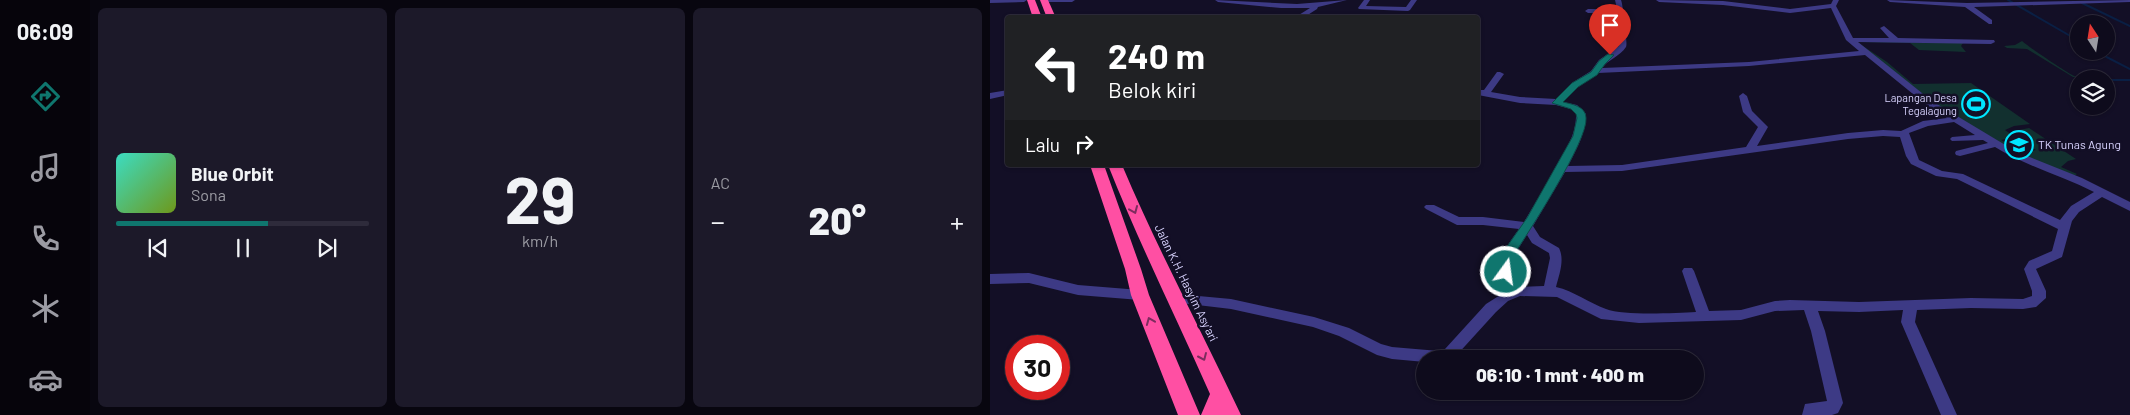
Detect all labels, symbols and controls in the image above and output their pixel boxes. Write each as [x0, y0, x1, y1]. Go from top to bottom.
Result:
pin [1589, 4, 1631, 55]
icon: arrive [1596, 11, 1624, 39]
north arrow [2070, 15, 2115, 60]
map controls [2070, 15, 2115, 115]
text: 06:09 [17, 18, 73, 44]
text: 240 m [1108, 34, 1205, 76]
icon: left [1025, 35, 1090, 100]
button: layers [2070, 70, 2115, 115]
text: Belok kiri [1108, 76, 1196, 102]
icon: directions [28, 79, 63, 114]
sports icon: Lapangan Desa Tegalagung [1961, 89, 1991, 119]
place label: Lapangan Desa Tegalagung [1884, 91, 1957, 117]
icon: right [1070, 130, 1098, 158]
school or university icon: TK Tunas Agung [2004, 130, 2034, 160]
text: Lalu [1025, 133, 1060, 156]
place label: TK Tunas Agung [2038, 137, 2121, 151]
icon: music [28, 150, 63, 185]
text: 29 [505, 159, 575, 237]
text: Blue Orbit [191, 162, 274, 185]
text: AC [711, 173, 730, 192]
text: Sona [191, 185, 226, 204]
text: 20° [809, 197, 866, 243]
text: − [711, 204, 725, 238]
text: + [950, 204, 964, 238]
one-way arrow [1127, 205, 1138, 214]
icon: phone [28, 221, 63, 256]
street label: Jalan K.H. Hasyim Asy'ari [1152, 222, 1221, 343]
text: km/h [522, 231, 558, 250]
icon: previous [144, 234, 172, 262]
icon: pause [229, 234, 257, 262]
icon: next [313, 234, 341, 262]
position arrow [1479, 245, 1531, 297]
icon: climate [28, 291, 63, 326]
one-way arrow [1146, 317, 1157, 326]
speed limit sign: 30 [1005, 335, 1070, 400]
one-way arrow [1197, 352, 1208, 361]
icon: car [28, 362, 63, 397]
text: 06:10 · 1 mnt · 400 m [1476, 363, 1644, 386]

